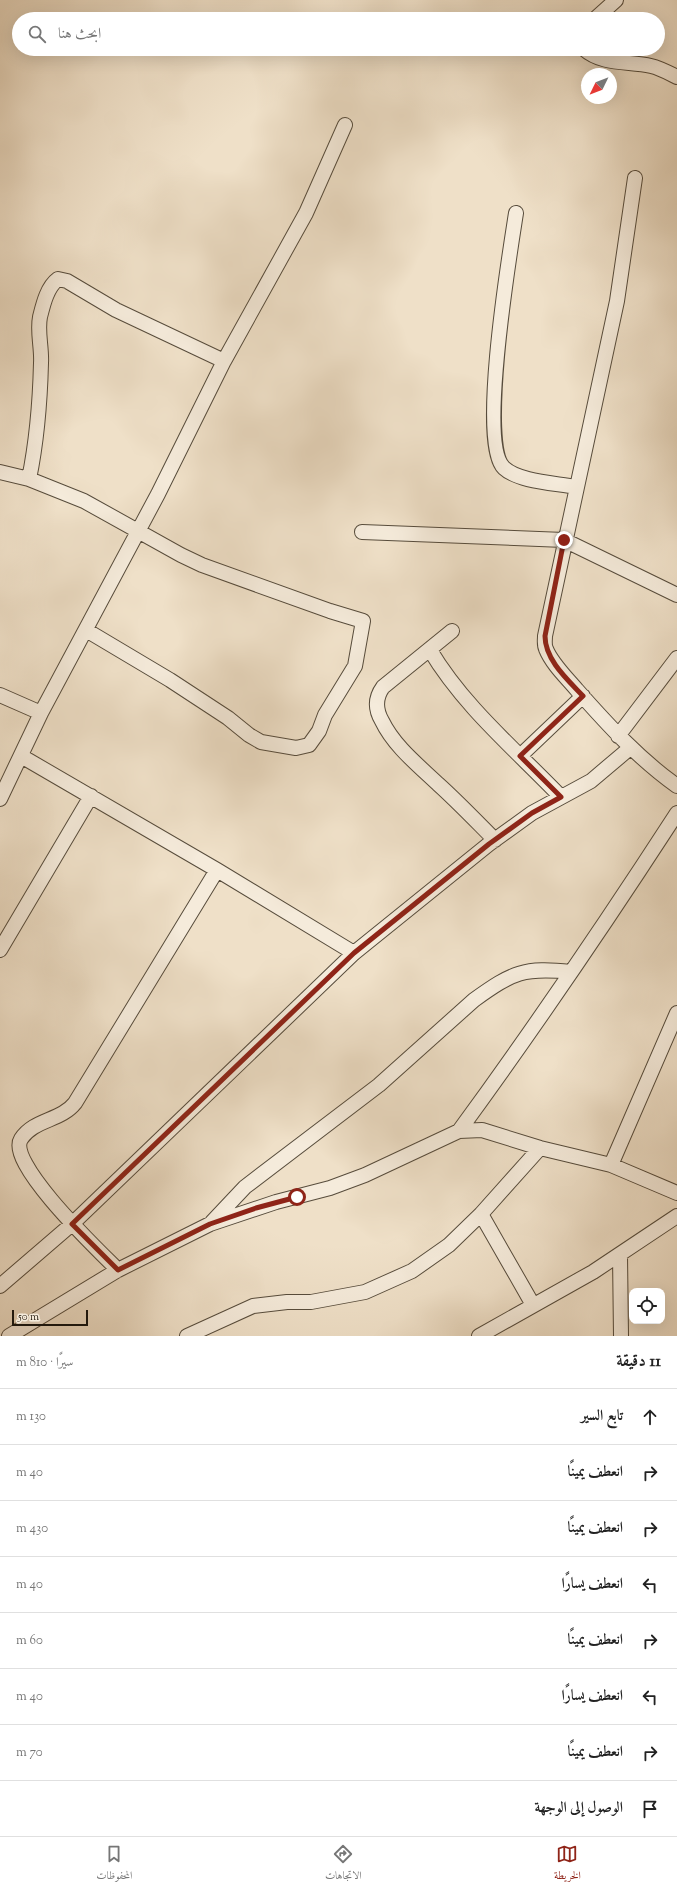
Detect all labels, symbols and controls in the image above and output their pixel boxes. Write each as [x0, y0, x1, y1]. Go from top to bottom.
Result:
search box [12, 12, 665, 56]
icon: search [26, 23, 48, 45]
text: ابحث هنا [58, 24, 101, 45]
north arrow [581, 68, 617, 104]
route end [555, 531, 573, 549]
route start [288, 1188, 306, 1206]
map controls [629, 1288, 665, 1324]
button: locate [629, 1288, 665, 1324]
scale bar [12, 1308, 88, 1327]
text: 50 m [18, 1309, 39, 1325]
text: 11 دقيقة [616, 1350, 661, 1374]
text: سيرًا · 810 m [16, 1354, 73, 1372]
text: تابع السير [581, 1406, 623, 1427]
icon: ahead [639, 1406, 661, 1428]
text: 130 m [16, 1408, 46, 1426]
text: انعطف يمينًا [568, 1462, 623, 1483]
icon: right [639, 1462, 661, 1484]
text: 40 m [16, 1464, 43, 1482]
text: انعطف يمينًا [568, 1518, 623, 1539]
icon: right [639, 1518, 661, 1540]
text: 430 m [16, 1520, 48, 1538]
text: انعطف يسارًا [562, 1574, 623, 1595]
icon: left [639, 1574, 661, 1596]
text: 40 m [16, 1576, 43, 1594]
text: انعطف يمينًا [568, 1630, 623, 1651]
icon: right [639, 1630, 661, 1652]
text: 60 m [16, 1632, 43, 1650]
text: انعطف يسارًا [562, 1686, 623, 1707]
icon: left [639, 1686, 661, 1708]
text: 40 m [16, 1688, 43, 1706]
text: انعطف يمينًا [568, 1742, 623, 1763]
icon: right [639, 1742, 661, 1764]
text: 70 m [16, 1744, 43, 1762]
text: الوصول إلى الوجهة [534, 1798, 623, 1819]
icon: arrive [639, 1798, 661, 1820]
tab: المحفوظات [96, 1843, 132, 1886]
tab: الاتجاهات [325, 1843, 362, 1886]
tab: الخريطة [554, 1843, 581, 1886]

